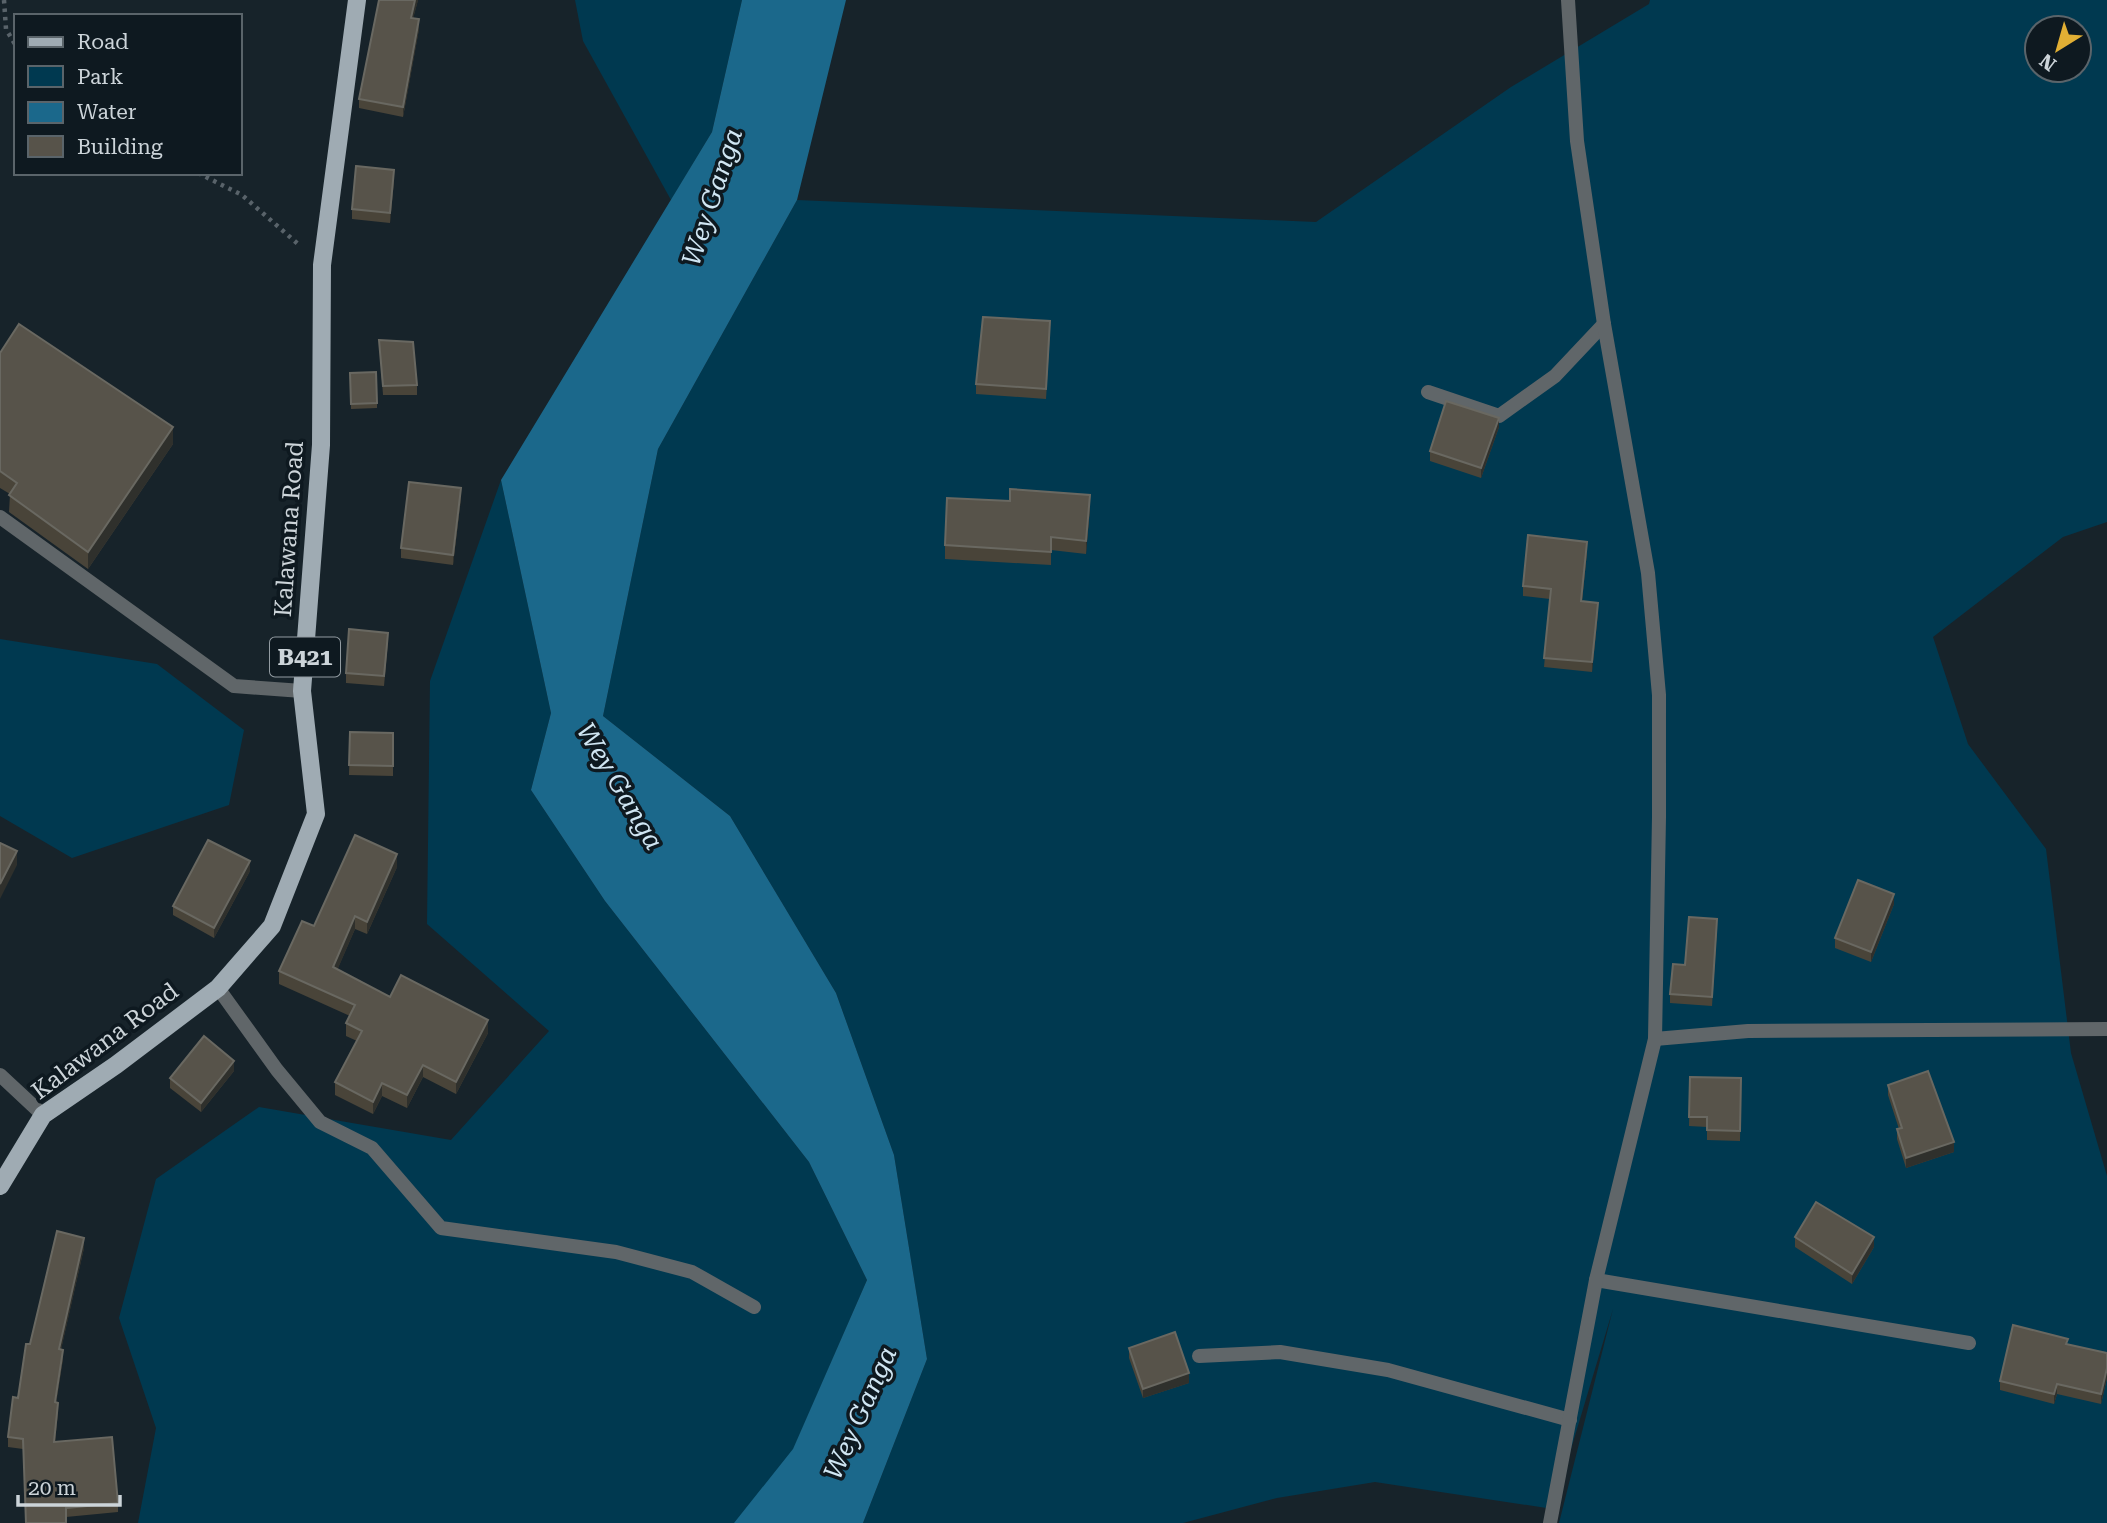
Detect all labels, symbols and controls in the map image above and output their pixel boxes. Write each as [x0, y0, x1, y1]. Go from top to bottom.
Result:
legend [14, 14, 242, 175]
north arrow [2023, 14, 2093, 84]
text: Road [77, 30, 129, 54]
text: N [2035, 48, 2061, 76]
text: Park [77, 65, 123, 89]
text: Water [77, 100, 137, 124]
water label: Wey Ganga [676, 125, 748, 269]
text: Building [77, 135, 163, 159]
street label: Kalawana Road [269, 440, 309, 618]
road number: B421 [270, 638, 340, 677]
water label: Wey Ganga [571, 717, 669, 855]
street label: Kalawana Road [26, 977, 184, 1105]
water label: Wey Ganga [817, 1342, 903, 1484]
scale bar [18, 1464, 119, 1508]
text: 20 m [28, 1476, 76, 1500]

